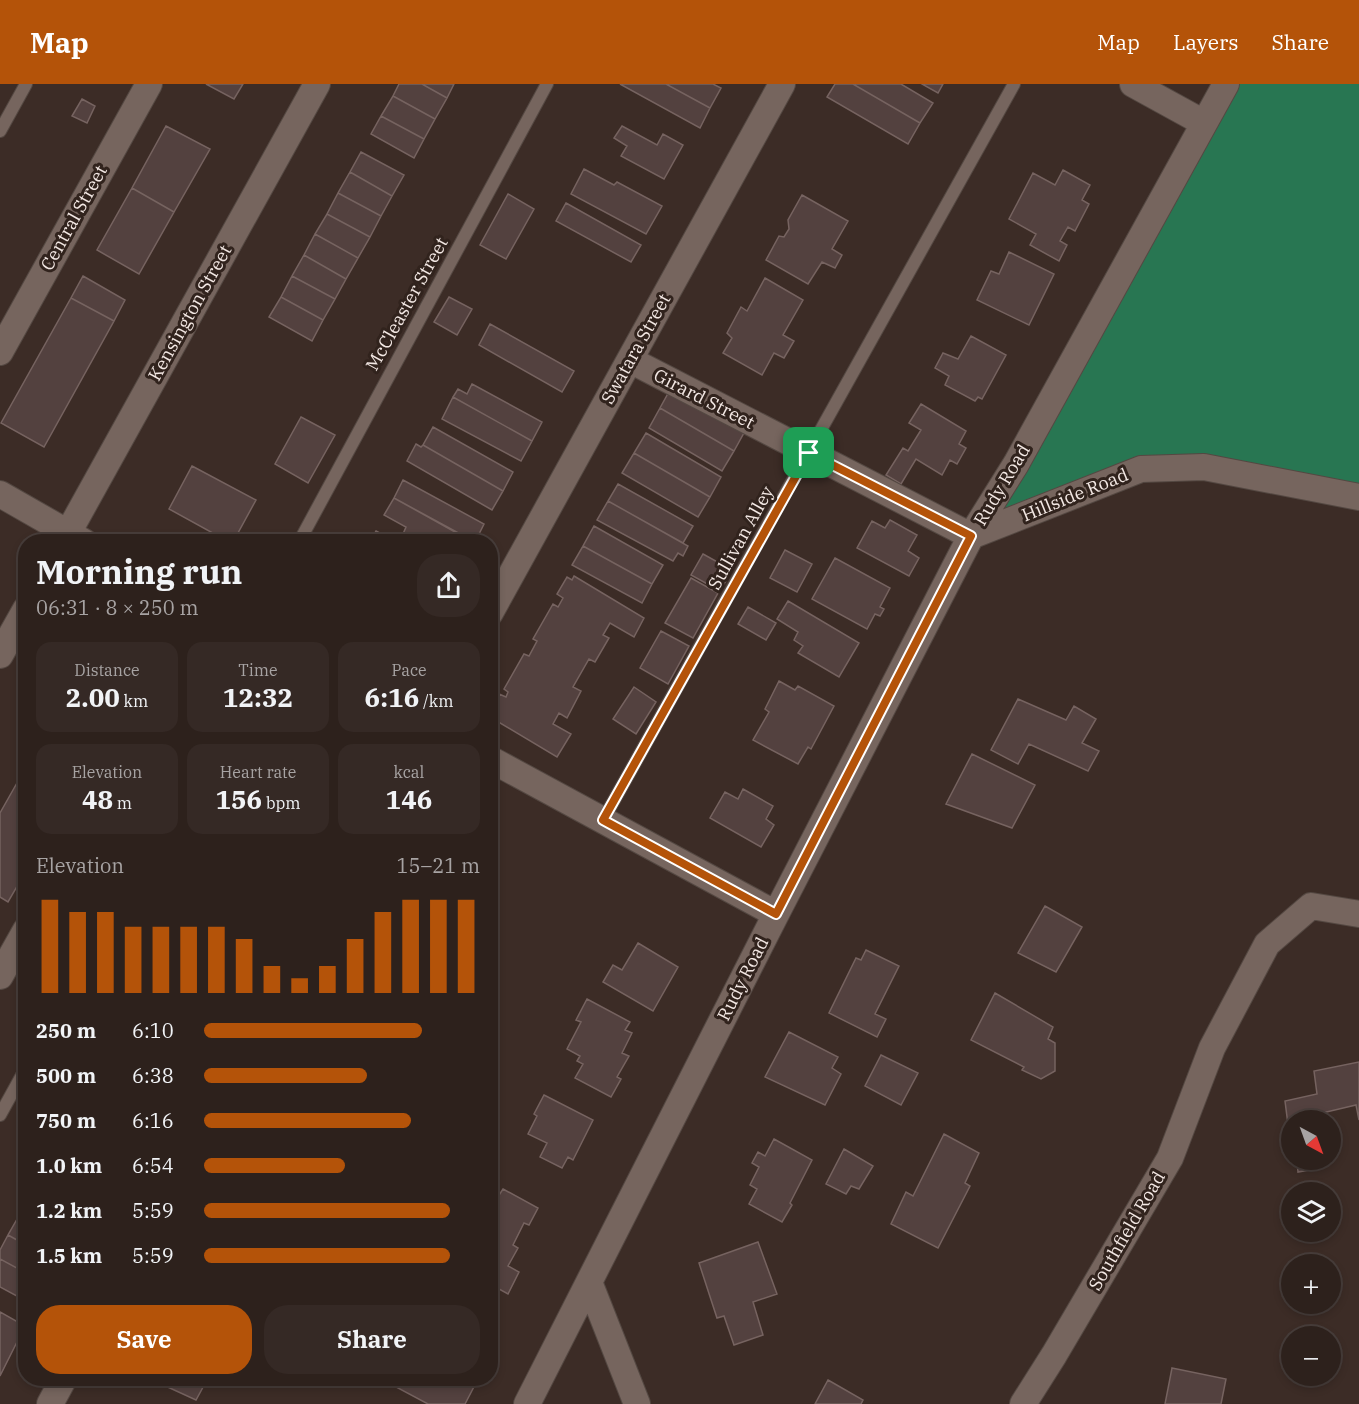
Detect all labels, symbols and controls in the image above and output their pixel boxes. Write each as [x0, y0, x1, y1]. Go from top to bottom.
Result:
text: Map [30, 24, 89, 61]
text: Map [1097, 28, 1140, 56]
text: Layers [1173, 28, 1239, 56]
text: Share [1272, 28, 1329, 56]
street label: Central Street [35, 161, 112, 274]
street label: McCleaster Street [360, 233, 453, 375]
street label: Kensington Street [143, 241, 236, 385]
street label: Swatara Street [596, 289, 675, 408]
street label: Girard Street [650, 363, 759, 434]
pin [783, 427, 834, 478]
icon: arrive [792, 436, 825, 469]
street label: Rudy Road [968, 440, 1035, 530]
street label: Hillside Road [1018, 463, 1131, 526]
street label: Sullivan Alley [703, 481, 779, 594]
text: Morning run [36, 550, 242, 593]
button: share [417, 554, 480, 617]
text: 06:31 · 8 × 250 m [36, 594, 199, 621]
text: Distance [74, 660, 140, 680]
text: Time [238, 660, 278, 680]
text: Pace [391, 660, 427, 680]
text: 2.00 [66, 680, 120, 714]
text: 12:32 [223, 680, 293, 714]
text: 6:16 [365, 680, 419, 714]
text: km [120, 691, 148, 711]
text: /km [419, 691, 453, 711]
text: Elevation [72, 762, 142, 782]
text: Heart rate [220, 762, 296, 782]
text: kcal [394, 762, 424, 782]
text: 48 [82, 782, 113, 816]
text: 156 [215, 782, 262, 816]
text: 146 [386, 782, 432, 816]
text: m [113, 793, 132, 813]
text: bpm [262, 793, 301, 813]
text: Elevation [36, 852, 124, 879]
text: 15–21 m [397, 852, 480, 879]
street label: Rudy Road [712, 933, 773, 1024]
text: 250 m [36, 1017, 96, 1044]
text: 6:10 [132, 1017, 174, 1044]
text: 500 m [36, 1062, 96, 1089]
text: 6:38 [132, 1062, 174, 1089]
text: 750 m [36, 1107, 96, 1134]
text: 6:16 [132, 1107, 174, 1134]
north arrow [1281, 1110, 1341, 1170]
map controls [1281, 1110, 1341, 1386]
text: 1.0 km [36, 1152, 102, 1179]
text: 6:54 [132, 1152, 174, 1179]
street label: Southfield Road [1083, 1167, 1170, 1295]
button: layers [1281, 1182, 1341, 1242]
text: 1.2 km [36, 1197, 102, 1224]
text: 5:59 [132, 1197, 174, 1224]
text: 1.5 km [36, 1242, 102, 1269]
text: 5:59 [132, 1242, 174, 1269]
button: + [1281, 1254, 1341, 1314]
button: Save [36, 1305, 252, 1374]
button: Share [264, 1305, 480, 1374]
button: − [1281, 1326, 1341, 1386]

